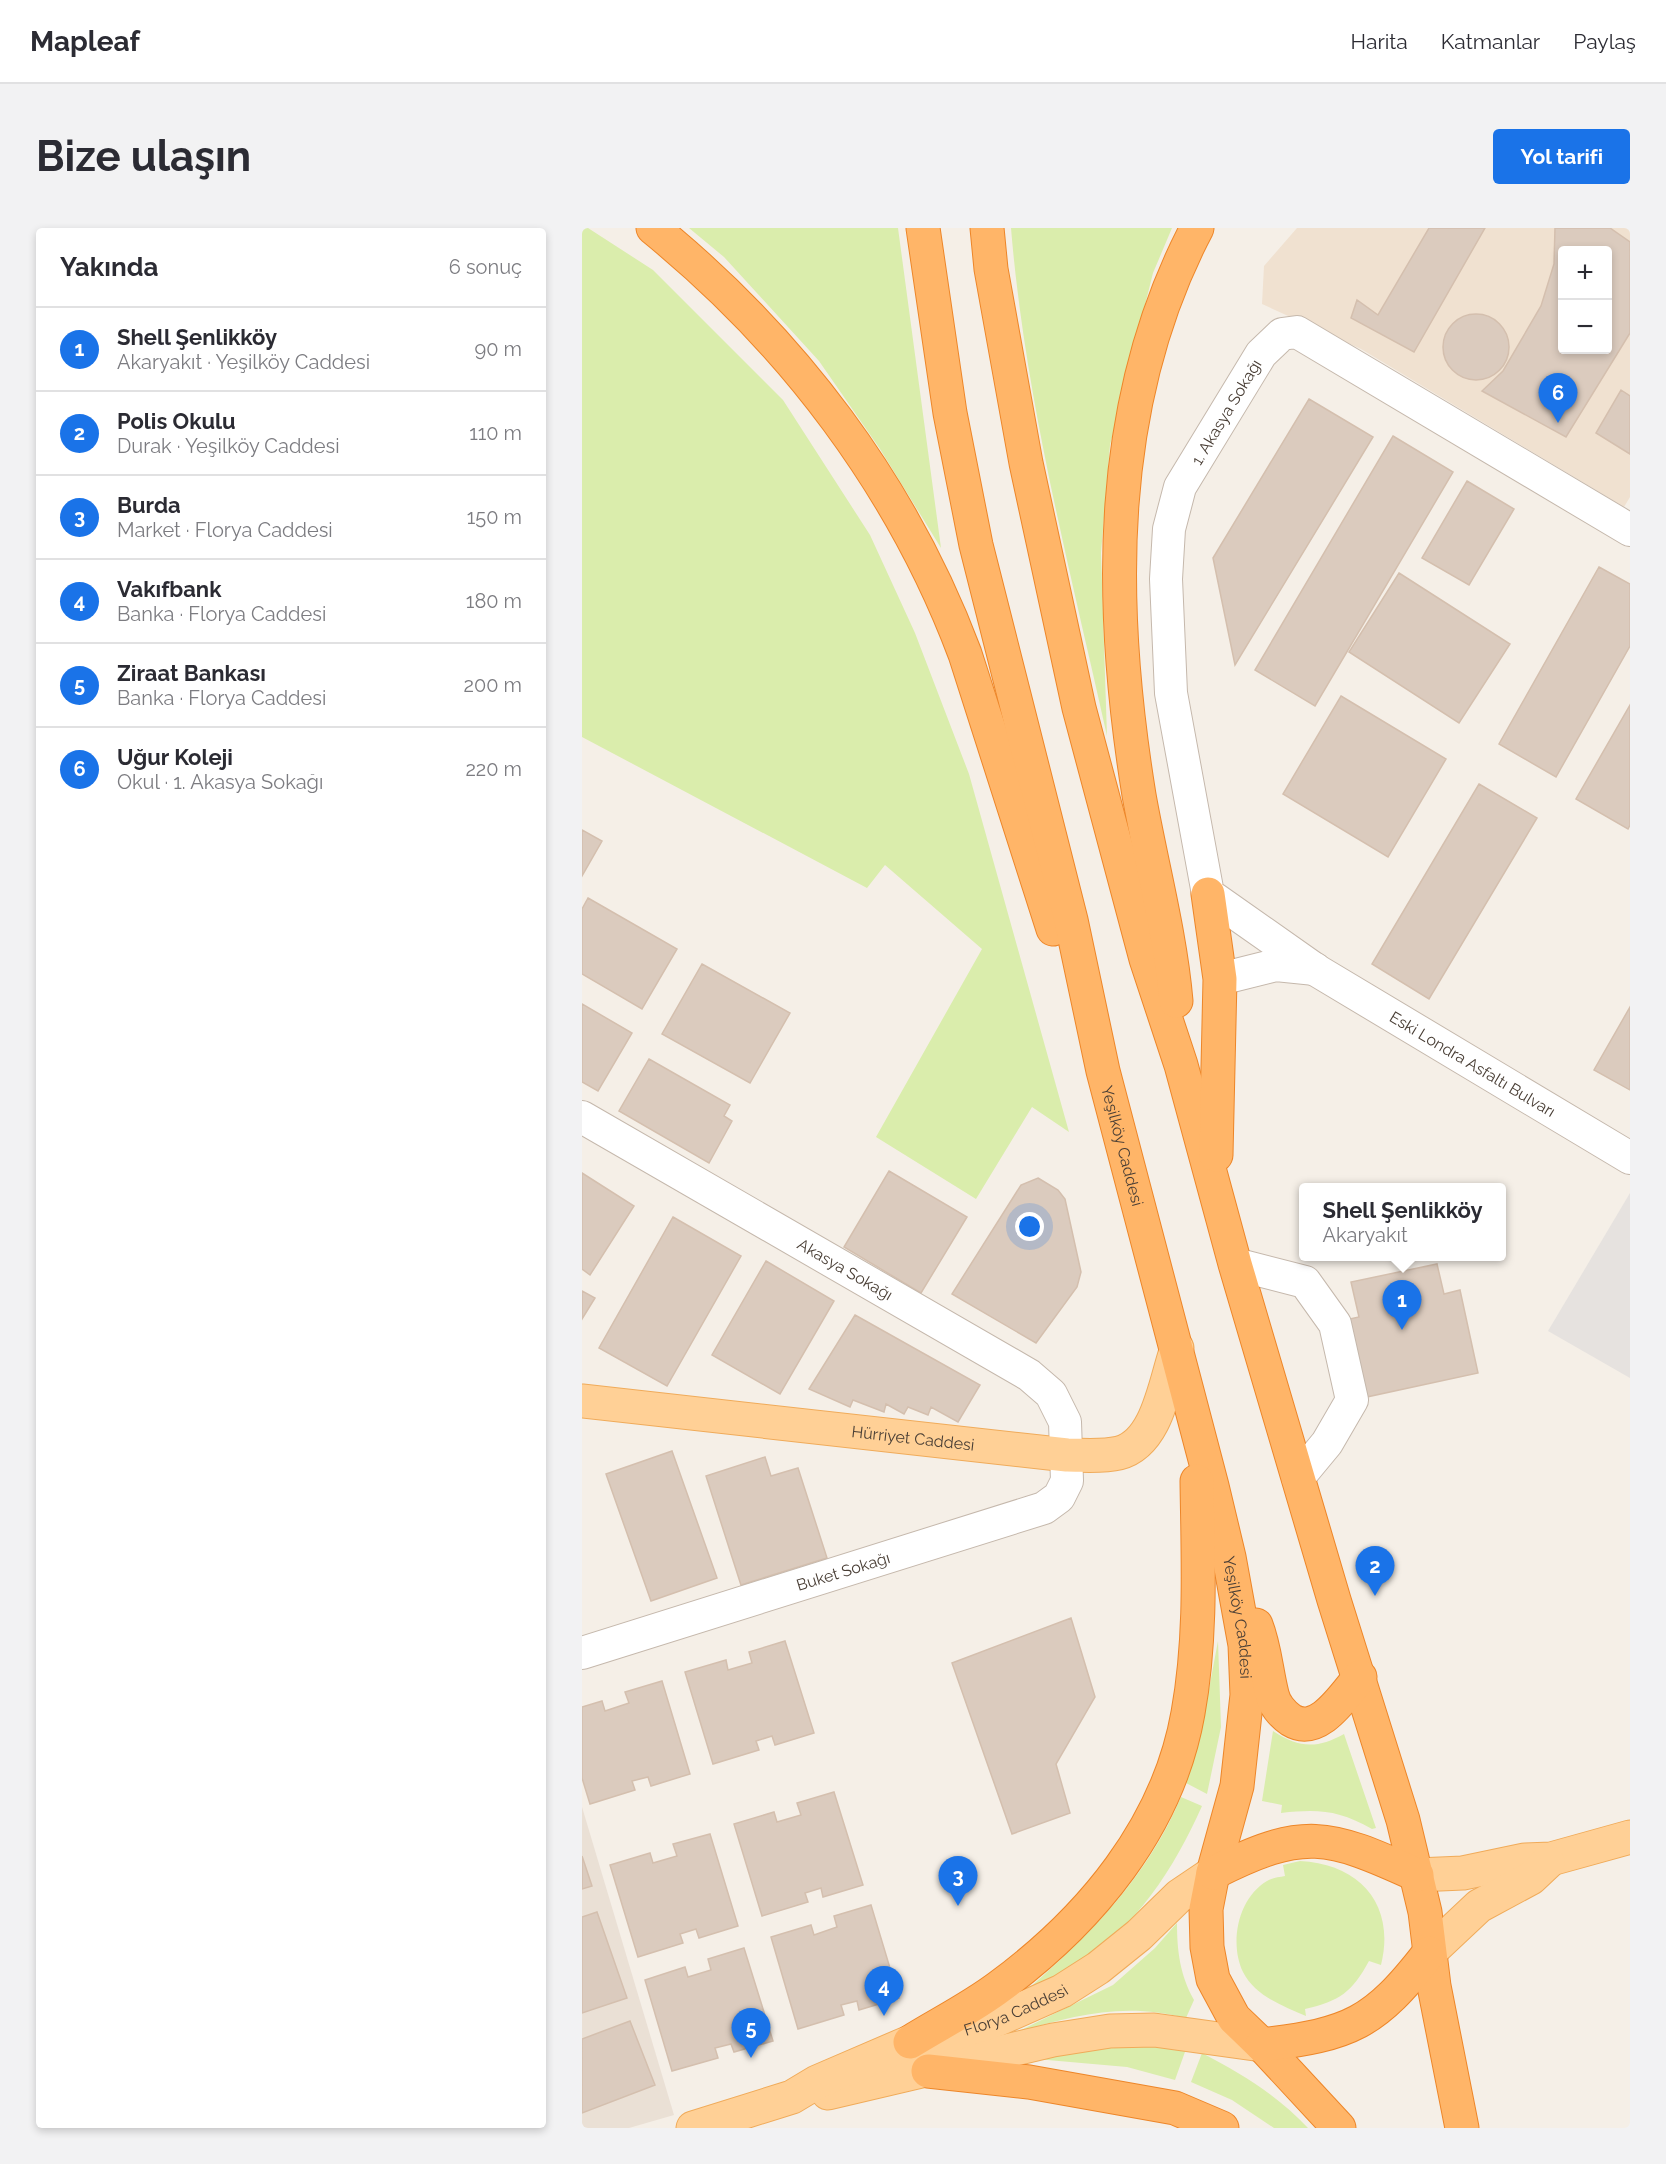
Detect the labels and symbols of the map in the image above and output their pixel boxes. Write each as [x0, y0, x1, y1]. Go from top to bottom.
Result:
street label: 1. Akasya Sokağı [1187, 356, 1265, 469]
pin: 6 [1538, 374, 1578, 423]
street label: Eski Londra Asfaltı Bulvarı [1386, 1007, 1559, 1121]
street label: Yeşilköy Caddesi [1097, 1084, 1147, 1208]
your location [1015, 1212, 1044, 1241]
street label: Akasya Sokağı [794, 1235, 896, 1304]
pin: 1 [1382, 1280, 1422, 1330]
street label: Hürriyet Caddesi [850, 1422, 975, 1455]
pin: 2 [1356, 1546, 1394, 1596]
street label: Buket Sokağı [794, 1548, 892, 1595]
street label: Yeşilköy Caddesi [1219, 1555, 1255, 1679]
pin: 3 [938, 1856, 977, 1906]
pin: 4 [864, 1966, 904, 2016]
street label: Florya Caddesi [961, 1981, 1072, 2040]
pin: 5 [732, 2008, 770, 2058]

